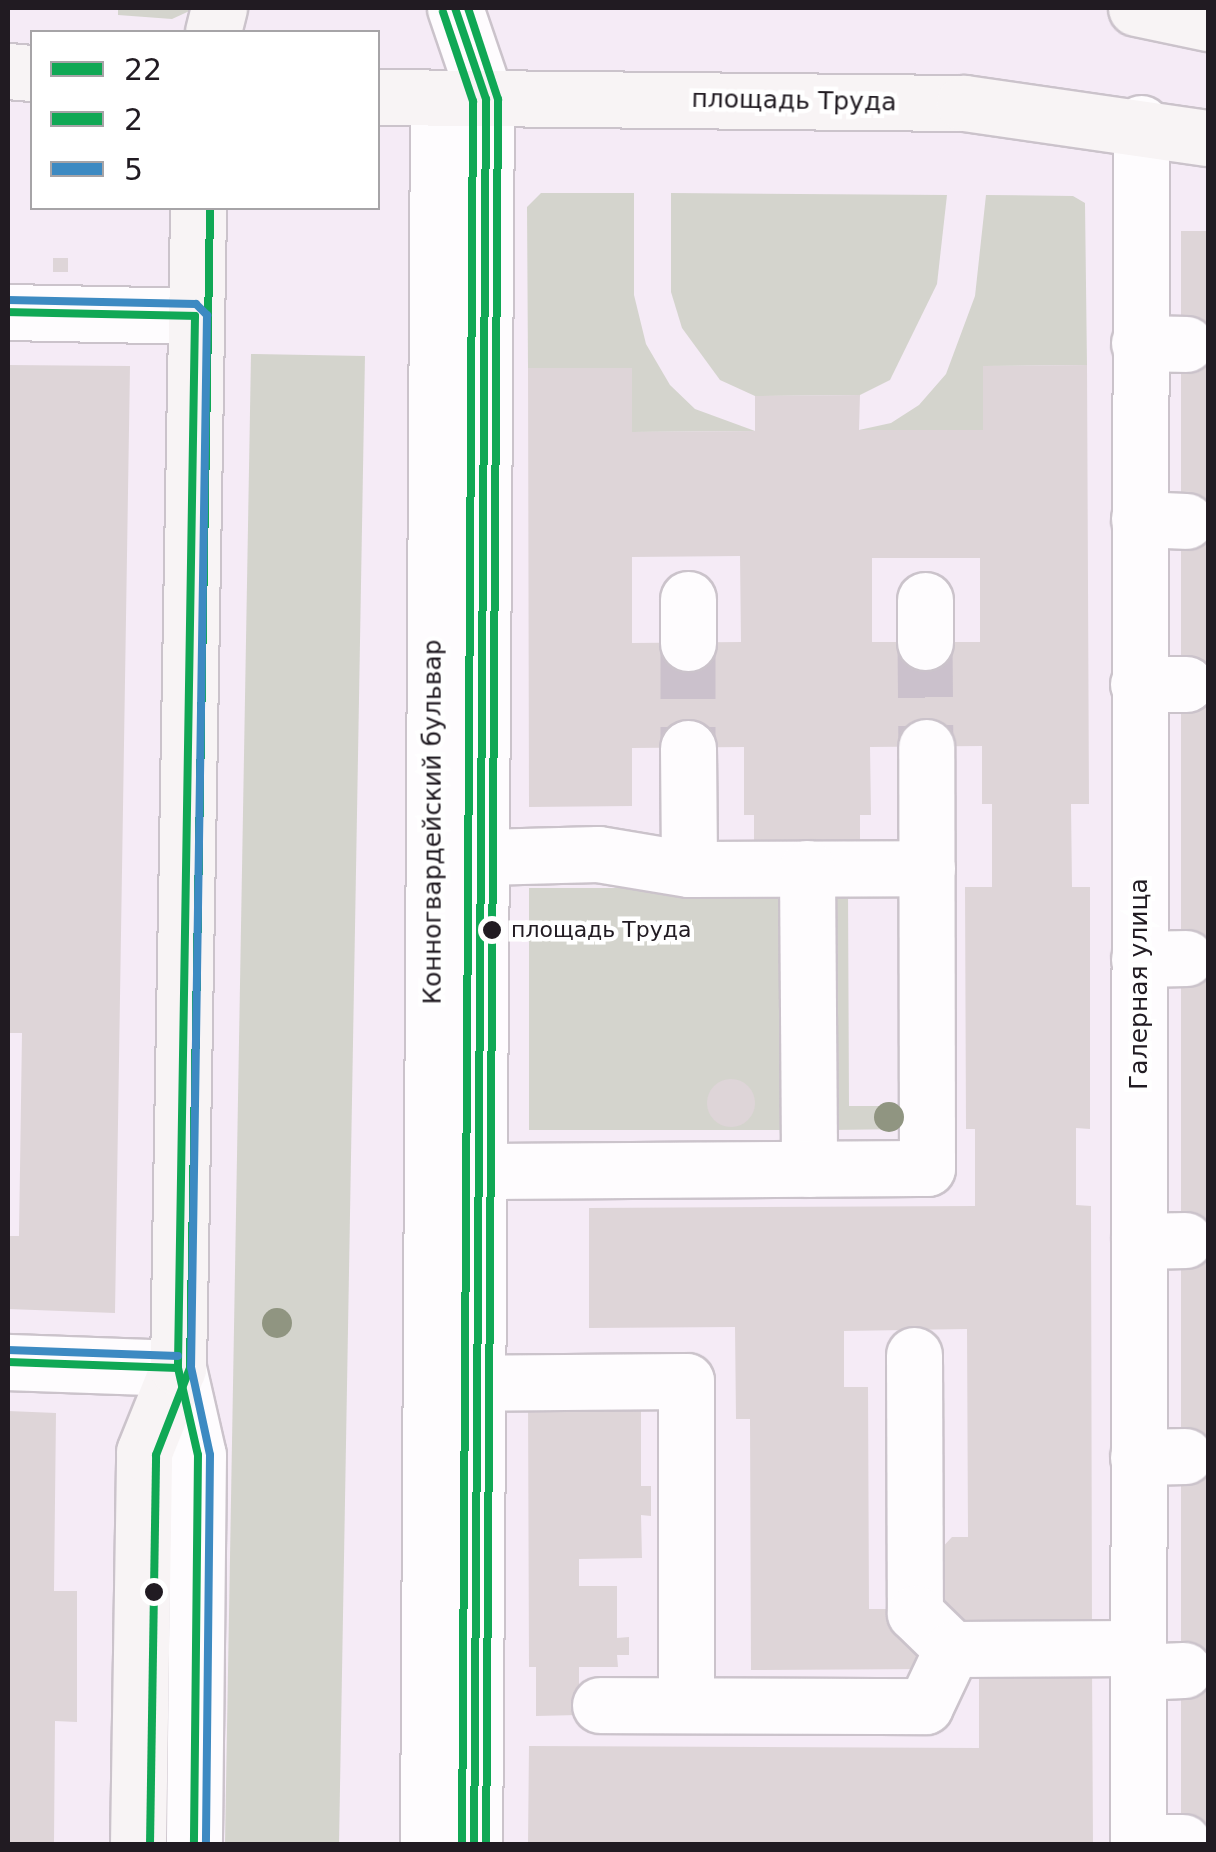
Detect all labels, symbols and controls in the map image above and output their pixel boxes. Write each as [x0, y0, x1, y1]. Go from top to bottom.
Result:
legend [30, 30, 380, 210]
text: 22 [124, 52, 162, 87]
street label: площадь Труда [691, 84, 897, 118]
text: 2 [124, 102, 143, 137]
text: 5 [124, 152, 143, 187]
street label: Конногвардейский бульвар [418, 639, 448, 1005]
street label: Галерная улица [1124, 878, 1154, 1090]
place label: площадь Труда [511, 917, 691, 943]
marker: площадь Труда [482, 920, 502, 940]
unlabelled marker [144, 1582, 164, 1602]

